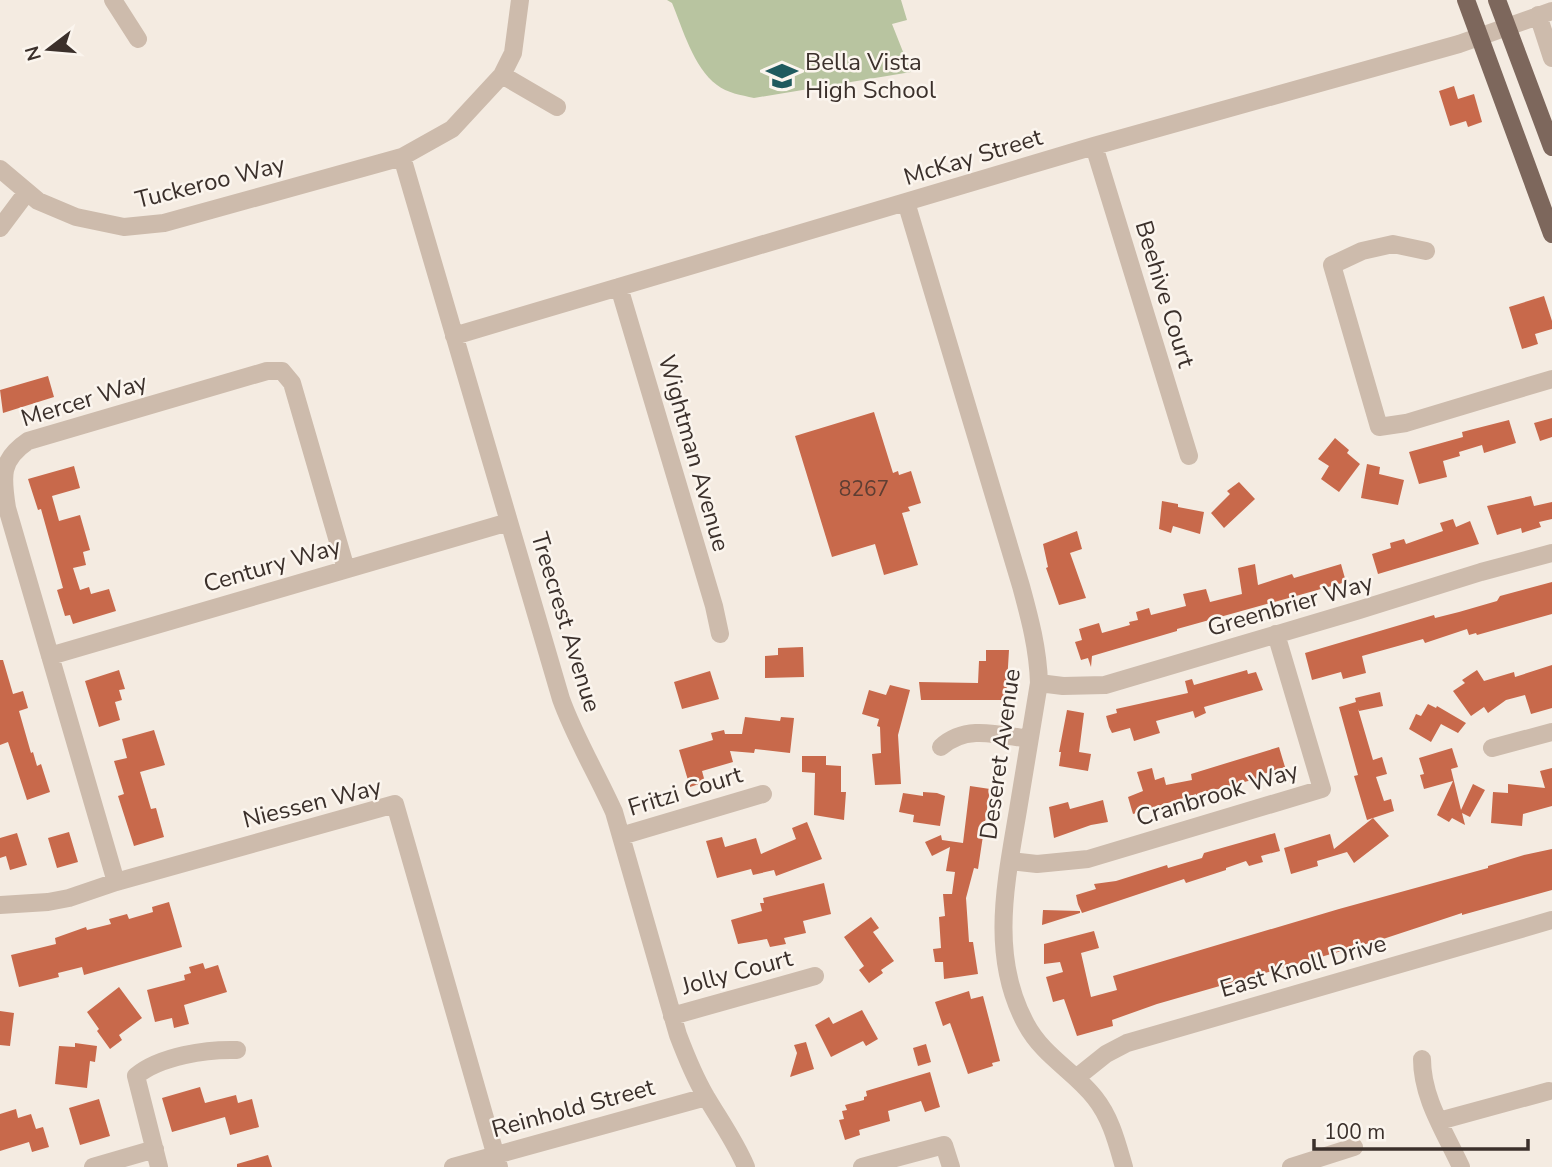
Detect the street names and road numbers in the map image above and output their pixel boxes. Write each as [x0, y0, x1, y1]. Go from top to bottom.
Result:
street label: McKay Street [900, 121, 1047, 193]
street label: Tuckeroo Way [132, 148, 289, 216]
street label: Beehive Court [1128, 217, 1203, 372]
street label: Wightman Avenue [651, 351, 737, 555]
street label: Mercer Way [17, 365, 152, 434]
street label: Treecrest Avenue [523, 528, 609, 716]
street label: Century Way [200, 530, 345, 600]
street label: Greenbrier Way [1204, 566, 1377, 644]
street label: Deseret Avenue [972, 666, 1028, 842]
street label: Cranbrook Way [1132, 754, 1303, 834]
street label: Fritzi Court [624, 758, 747, 824]
street label: Niessen Way [239, 770, 385, 836]
street label: East Knoll Drive [1216, 927, 1390, 1005]
street label: Jolly Court [677, 942, 796, 1002]
street label: Reinhold Street [488, 1071, 659, 1145]

